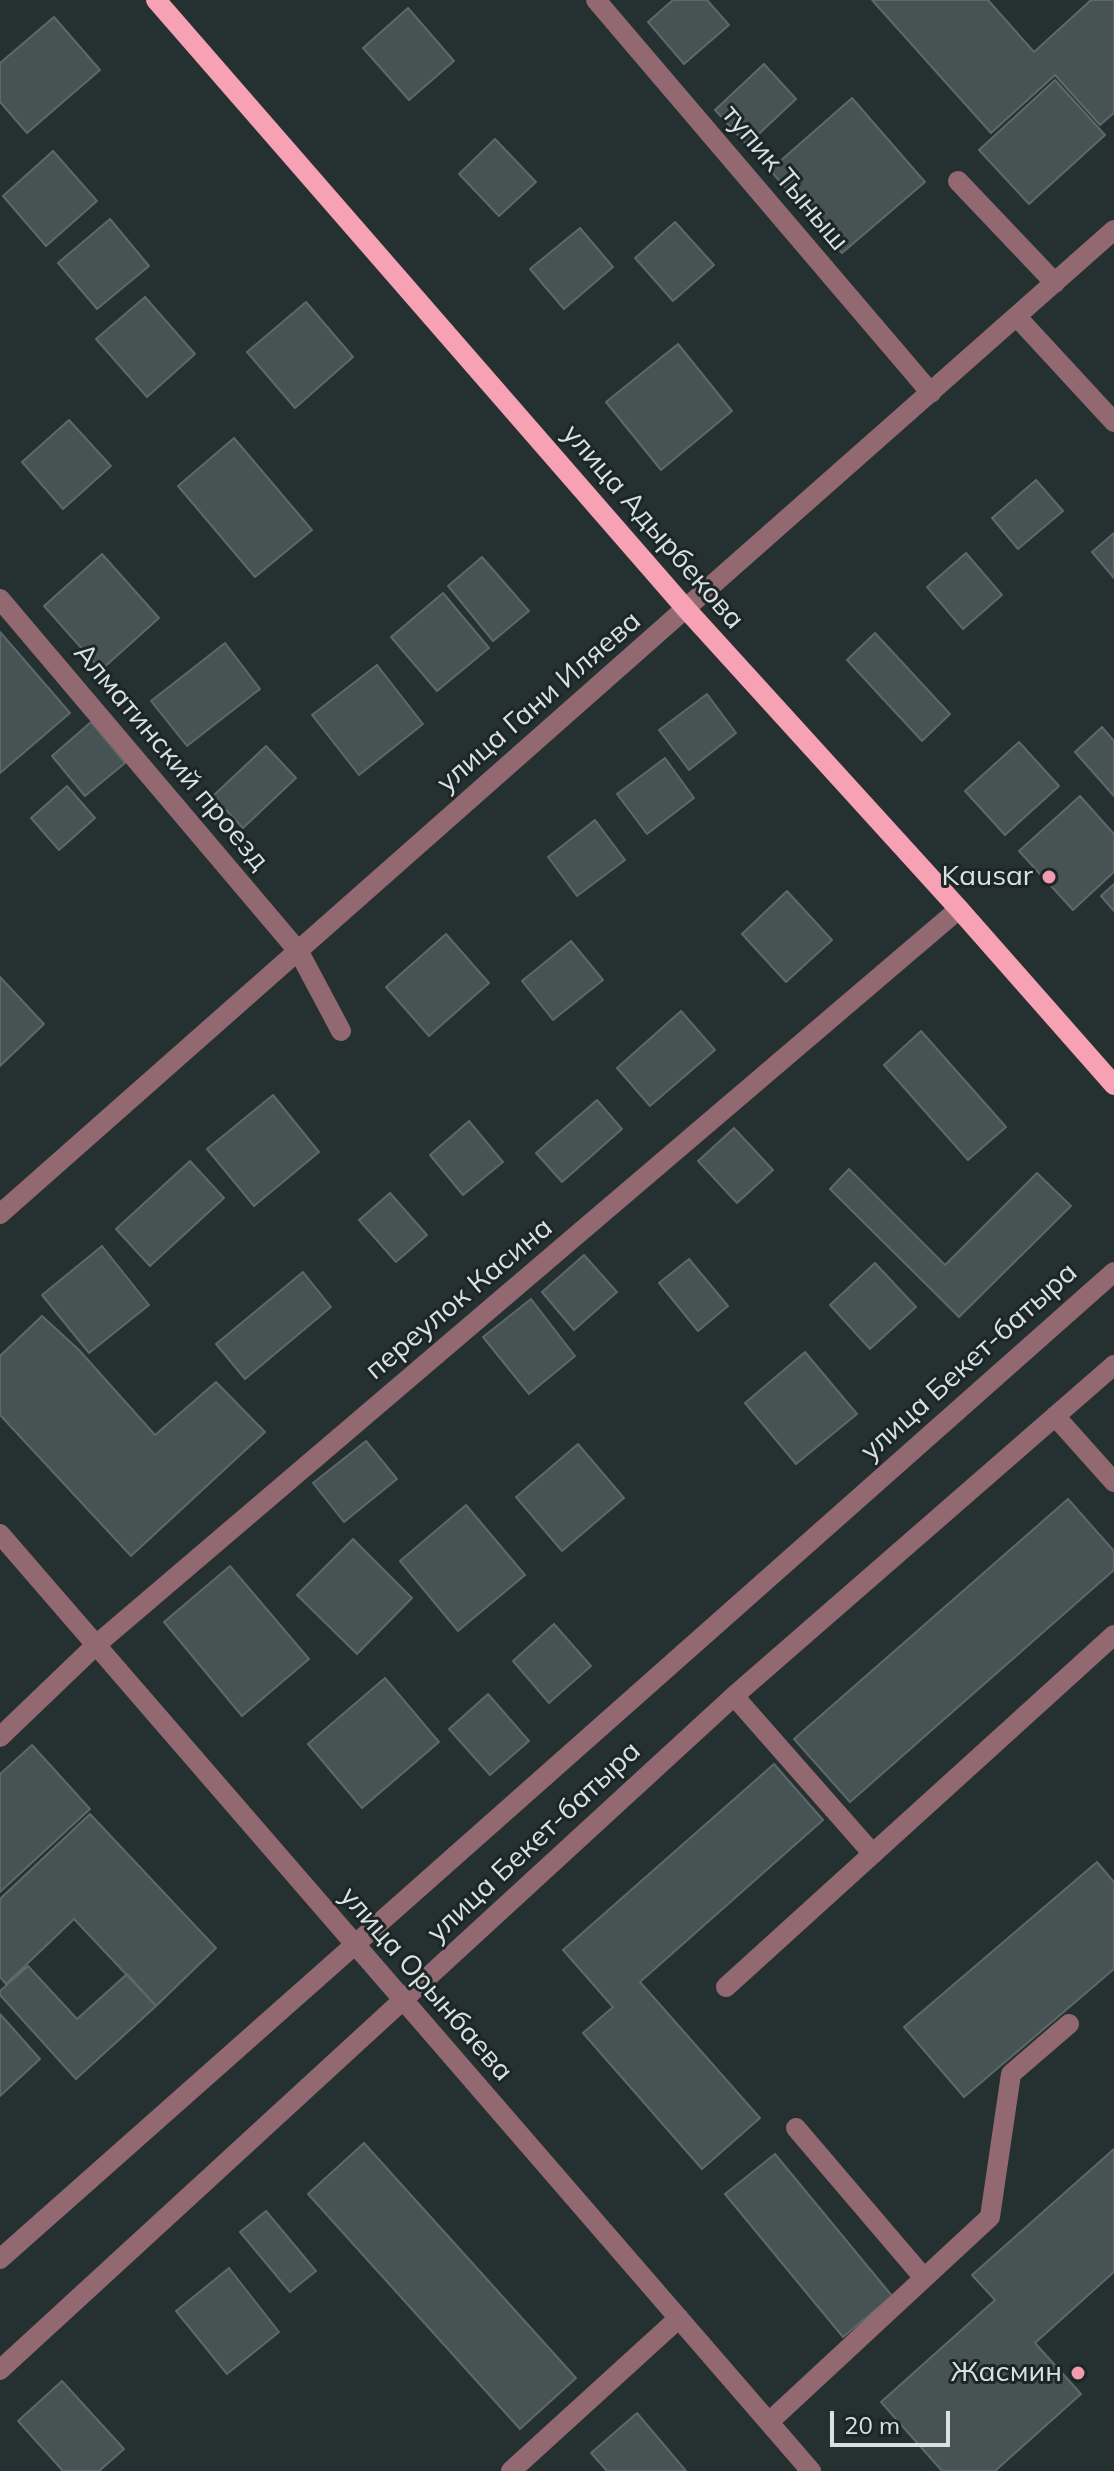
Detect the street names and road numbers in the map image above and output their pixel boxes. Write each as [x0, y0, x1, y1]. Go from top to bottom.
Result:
street label: тупик Тыныш [714, 98, 856, 258]
street label: улица Адырбекова [555, 418, 751, 636]
street label: улица Гани Иляева [430, 604, 648, 800]
street label: Алматинский проезд [66, 637, 276, 877]
street label: переулок Касина [359, 1211, 559, 1387]
street label: улица Бекет-батыра [854, 1256, 1084, 1468]
street label: улица Бекет-батыра [420, 1734, 648, 1950]
street label: улица Орынбаева [332, 1880, 520, 2088]

